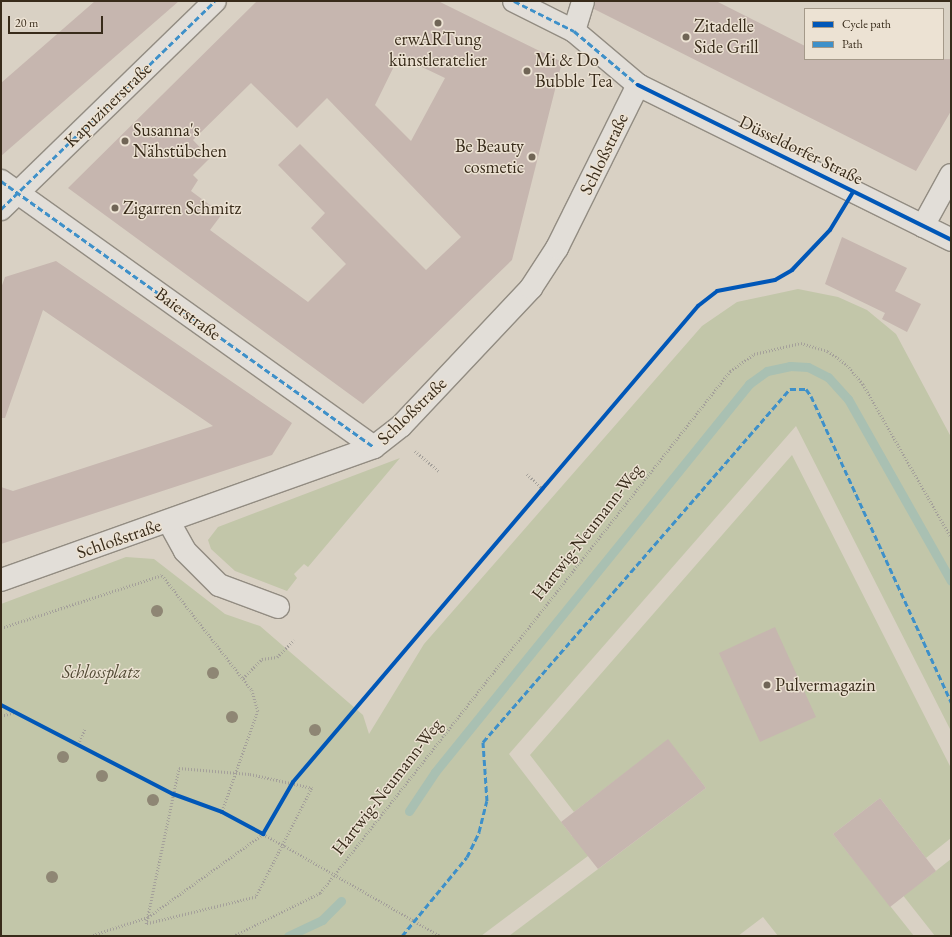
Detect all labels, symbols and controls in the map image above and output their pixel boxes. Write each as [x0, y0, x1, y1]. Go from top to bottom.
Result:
scale bar [10, 8, 105, 34]
legend [804, 8, 944, 60]
text: 20 m [15, 15, 38, 31]
place label: Zitadelle Side Grill [694, 16, 759, 58]
text: Cycle path [842, 16, 891, 32]
marker: erwARTung künstleratelier [433, 18, 443, 28]
place label: erwARTung künstleratelier [389, 29, 487, 72]
marker: Zitadelle Side Grill [681, 32, 691, 42]
text: Path [842, 36, 863, 52]
place label: Mi & Do Bubble Tea [535, 50, 613, 92]
street label: Kapuzinerstraße [60, 58, 156, 152]
marker: Mi & Do Bubble Tea [522, 66, 532, 76]
street label: Schloßstraße [575, 110, 633, 198]
street label: Düsseldorfer Straße [735, 111, 867, 189]
place label: Susanna's Nähstübchen [133, 120, 227, 162]
marker: Susanna's Nähstübchen [120, 136, 130, 146]
place label: Be Beauty cosmetic [455, 136, 524, 178]
marker: Be Beauty cosmetic [527, 152, 537, 162]
place label: Zigarren Schmitz [123, 197, 241, 219]
marker: Zigarren Schmitz [110, 203, 120, 213]
street label: Baierstraße [151, 283, 225, 345]
street label: Schloßstraße [373, 373, 451, 449]
street label: Hartwig-Neumann-Weg [527, 460, 647, 604]
street label: Schloßstraße [74, 514, 164, 564]
park label: Schlossplatz [62, 661, 140, 683]
place label: Pulvermagazin [775, 674, 876, 696]
marker: Pulvermagazin [762, 680, 772, 690]
street label: Hartwig-Neumann-Weg [327, 715, 447, 859]

